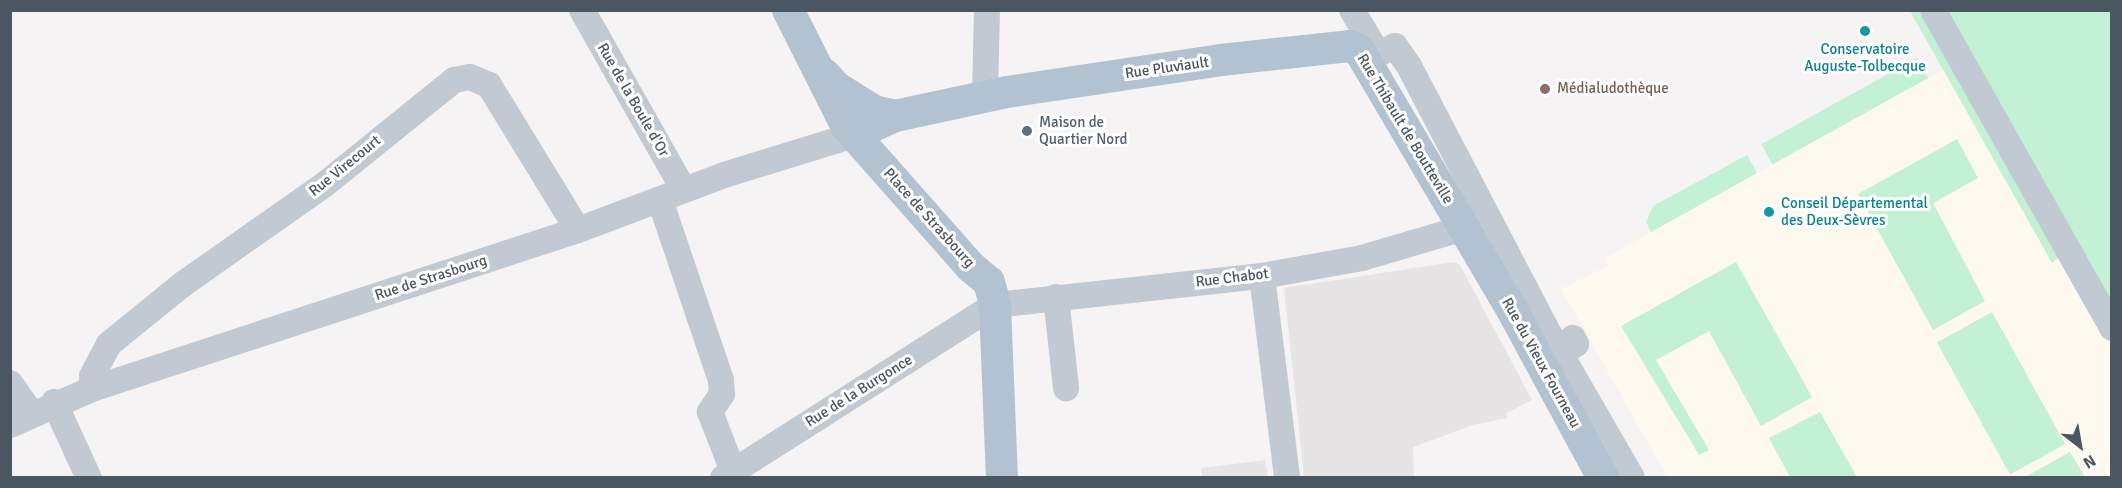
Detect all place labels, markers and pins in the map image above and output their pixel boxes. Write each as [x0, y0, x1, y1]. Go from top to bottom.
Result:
marker: Conservatoire Auguste-Tolbecque [1858, 24, 1872, 38]
place label: Conservatoire Auguste-Tolbecque [1804, 40, 1926, 75]
place label: Médialudothèque [1557, 80, 1669, 98]
marker: Médialudothèque [1538, 82, 1552, 96]
place label: Maison de Quartier Nord [1039, 113, 1127, 148]
marker: Maison de Quartier Nord [1020, 124, 1034, 138]
place label: Conseil Départemental des Deux-Sèvres [1781, 194, 1928, 229]
marker: Conseil Départemental des Deux-Sèvres [1762, 205, 1776, 219]

